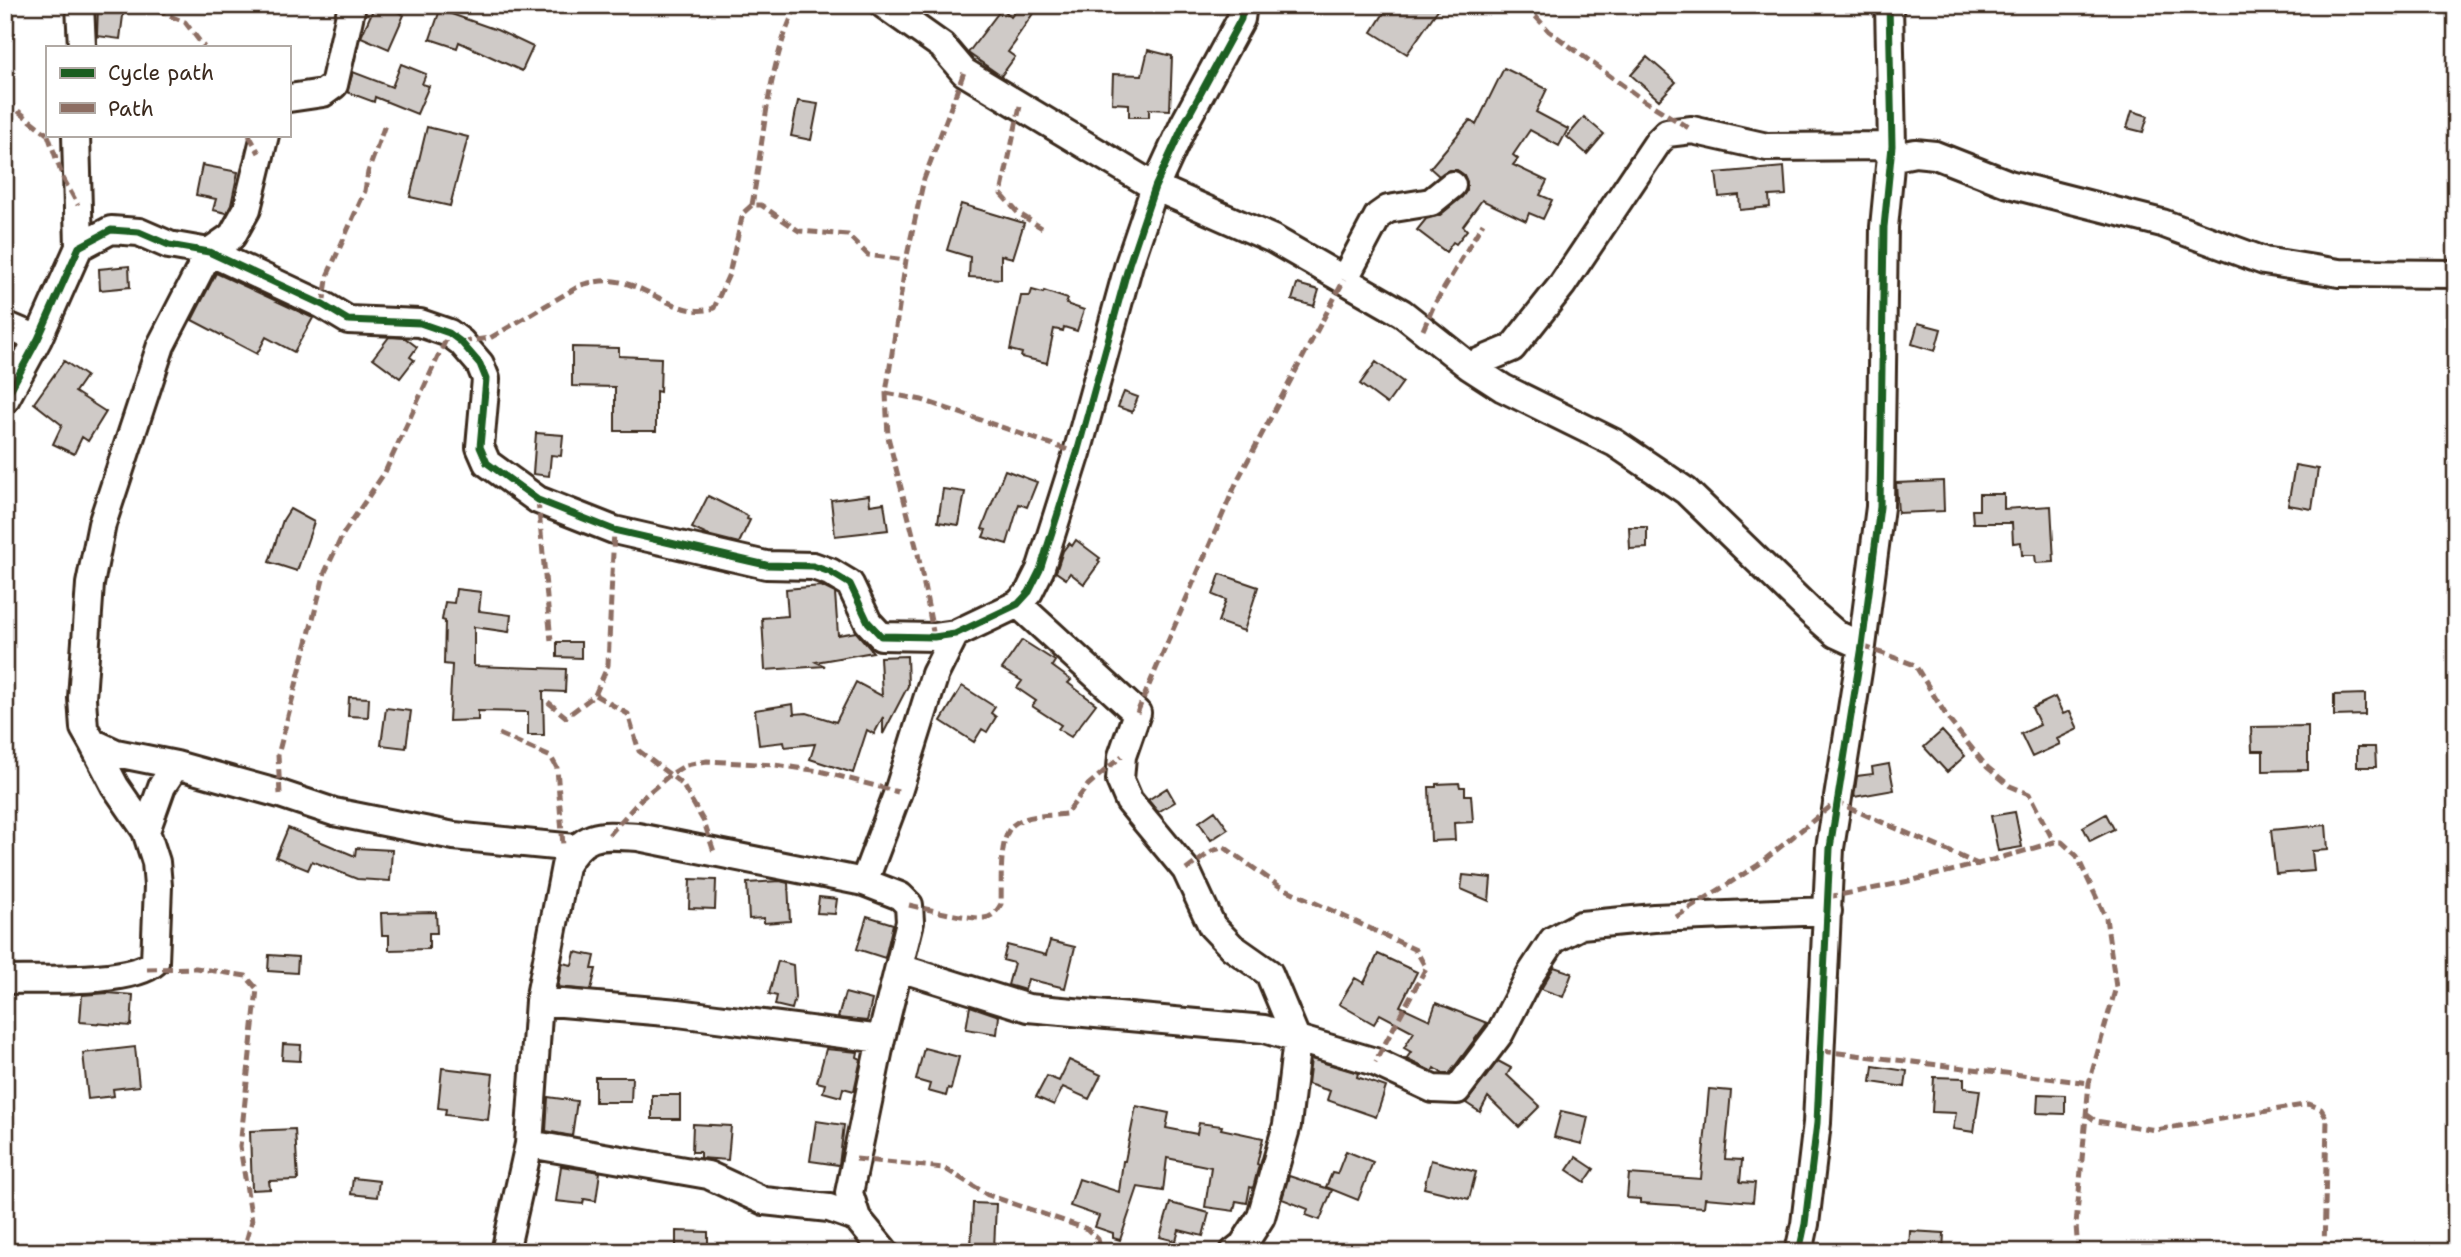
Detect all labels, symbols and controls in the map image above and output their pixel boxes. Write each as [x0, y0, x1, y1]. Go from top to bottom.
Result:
legend [46, 46, 290, 136]
text: Cycle path [108, 59, 214, 87]
text: Path [108, 95, 154, 123]

